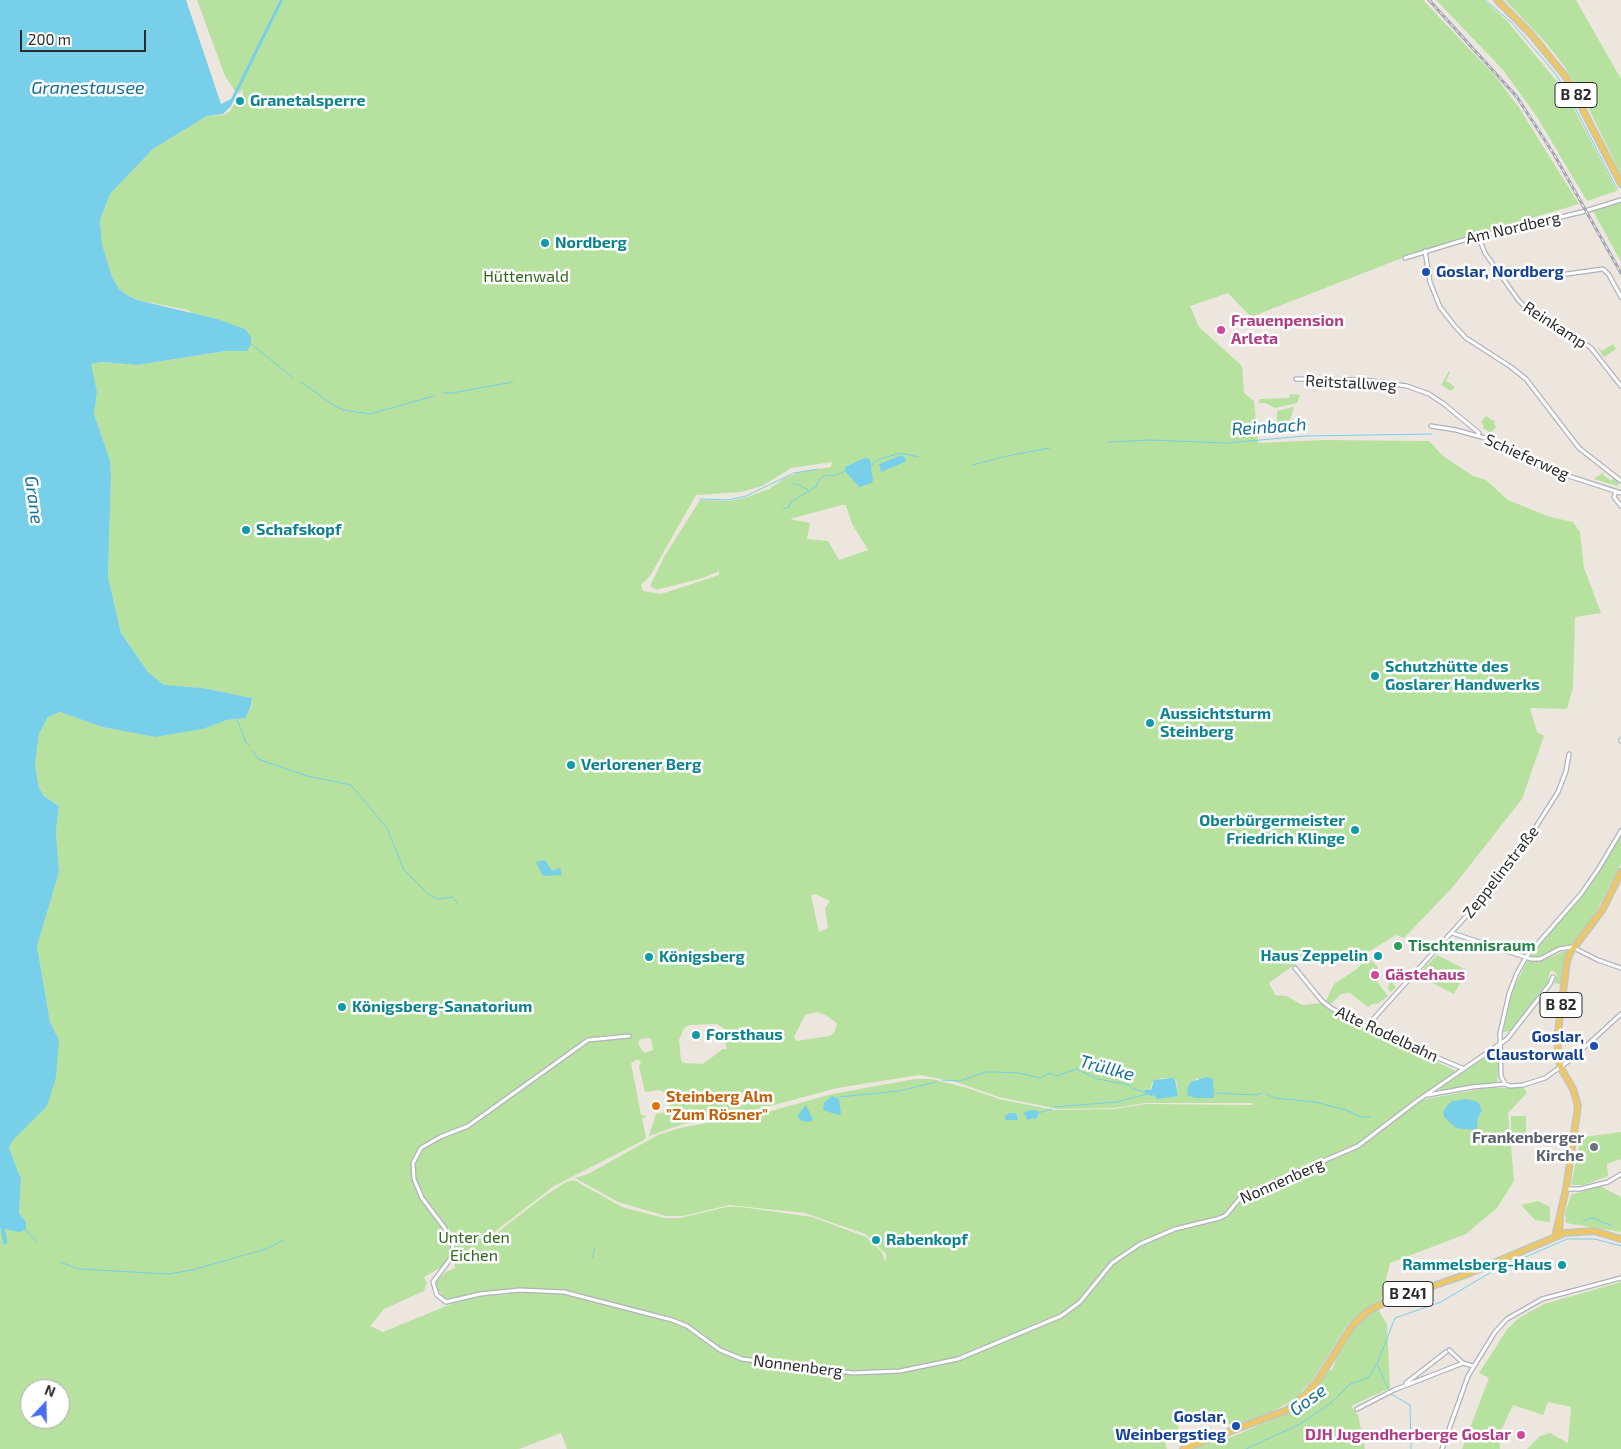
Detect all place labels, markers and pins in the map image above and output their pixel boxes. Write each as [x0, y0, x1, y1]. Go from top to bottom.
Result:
place label: Granetalsperre [250, 91, 366, 111]
marker: Granetalsperre [234, 95, 246, 107]
place label: Nordberg [555, 233, 627, 253]
marker: Nordberg [539, 237, 551, 249]
place label: Goslar, Nordberg [1436, 262, 1564, 282]
marker: Goslar, Nordberg [1420, 266, 1432, 278]
place label: Frauenpension Arleta [1231, 311, 1344, 349]
marker: Frauenpension Arleta [1215, 324, 1227, 336]
place label: Schafskopf [256, 520, 341, 540]
marker: Schafskopf [240, 524, 252, 536]
place label: Schutzhütte des Goslarer Handwerks [1385, 657, 1540, 695]
marker: Schutzhütte des Goslarer Handwerks [1369, 670, 1381, 682]
place label: Aussichtsturm Steinberg [1160, 704, 1271, 742]
marker: Aussichtsturm Steinberg [1144, 717, 1156, 729]
place label: Verlorener Berg [581, 755, 701, 775]
marker: Verlorener Berg [565, 759, 577, 771]
place label: Oberbürgermeister Friedrich Klinge [1199, 811, 1345, 849]
marker: Oberbürgermeister Friedrich Klinge [1349, 824, 1361, 836]
place label: Tischtennisraum [1408, 936, 1536, 956]
marker: Tischtennisraum [1392, 940, 1404, 952]
place label: Haus Zeppelin [1260, 946, 1368, 966]
place label: Königsberg [659, 947, 745, 967]
marker: Haus Zeppelin [1372, 950, 1384, 962]
marker: Königsberg [643, 951, 655, 963]
place label: Gästehaus [1385, 965, 1465, 985]
marker: Gästehaus [1369, 969, 1381, 981]
place label: Königsberg-Sanatorium [352, 997, 532, 1017]
marker: Königsberg-Sanatorium [336, 1001, 348, 1013]
place label: Forsthaus [706, 1025, 783, 1045]
place label: Goslar, Claustorwall [1486, 1027, 1584, 1065]
marker: Forsthaus [690, 1029, 702, 1041]
marker: Goslar, Claustorwall [1588, 1040, 1600, 1052]
place label: Steinberg Alm "Zum Rösner" [666, 1087, 773, 1125]
marker: Steinberg Alm "Zum Rösner" [650, 1100, 662, 1112]
place label: Frankenberger Kirche [1472, 1128, 1584, 1166]
marker: Frankenberger Kirche [1588, 1141, 1600, 1153]
place label: Rabenkopf [886, 1230, 968, 1250]
marker: Rabenkopf [870, 1234, 882, 1246]
place label: Rammelsberg-Haus [1402, 1255, 1552, 1275]
marker: Rammelsberg-Haus [1556, 1259, 1568, 1271]
place label: Goslar, Weinbergstieg [1115, 1407, 1226, 1445]
marker: Goslar, Weinbergstieg [1230, 1420, 1242, 1432]
place label: DJH Jugendherberge Goslar [1305, 1425, 1511, 1445]
marker: DJH Jugendherberge Goslar [1515, 1429, 1527, 1441]

